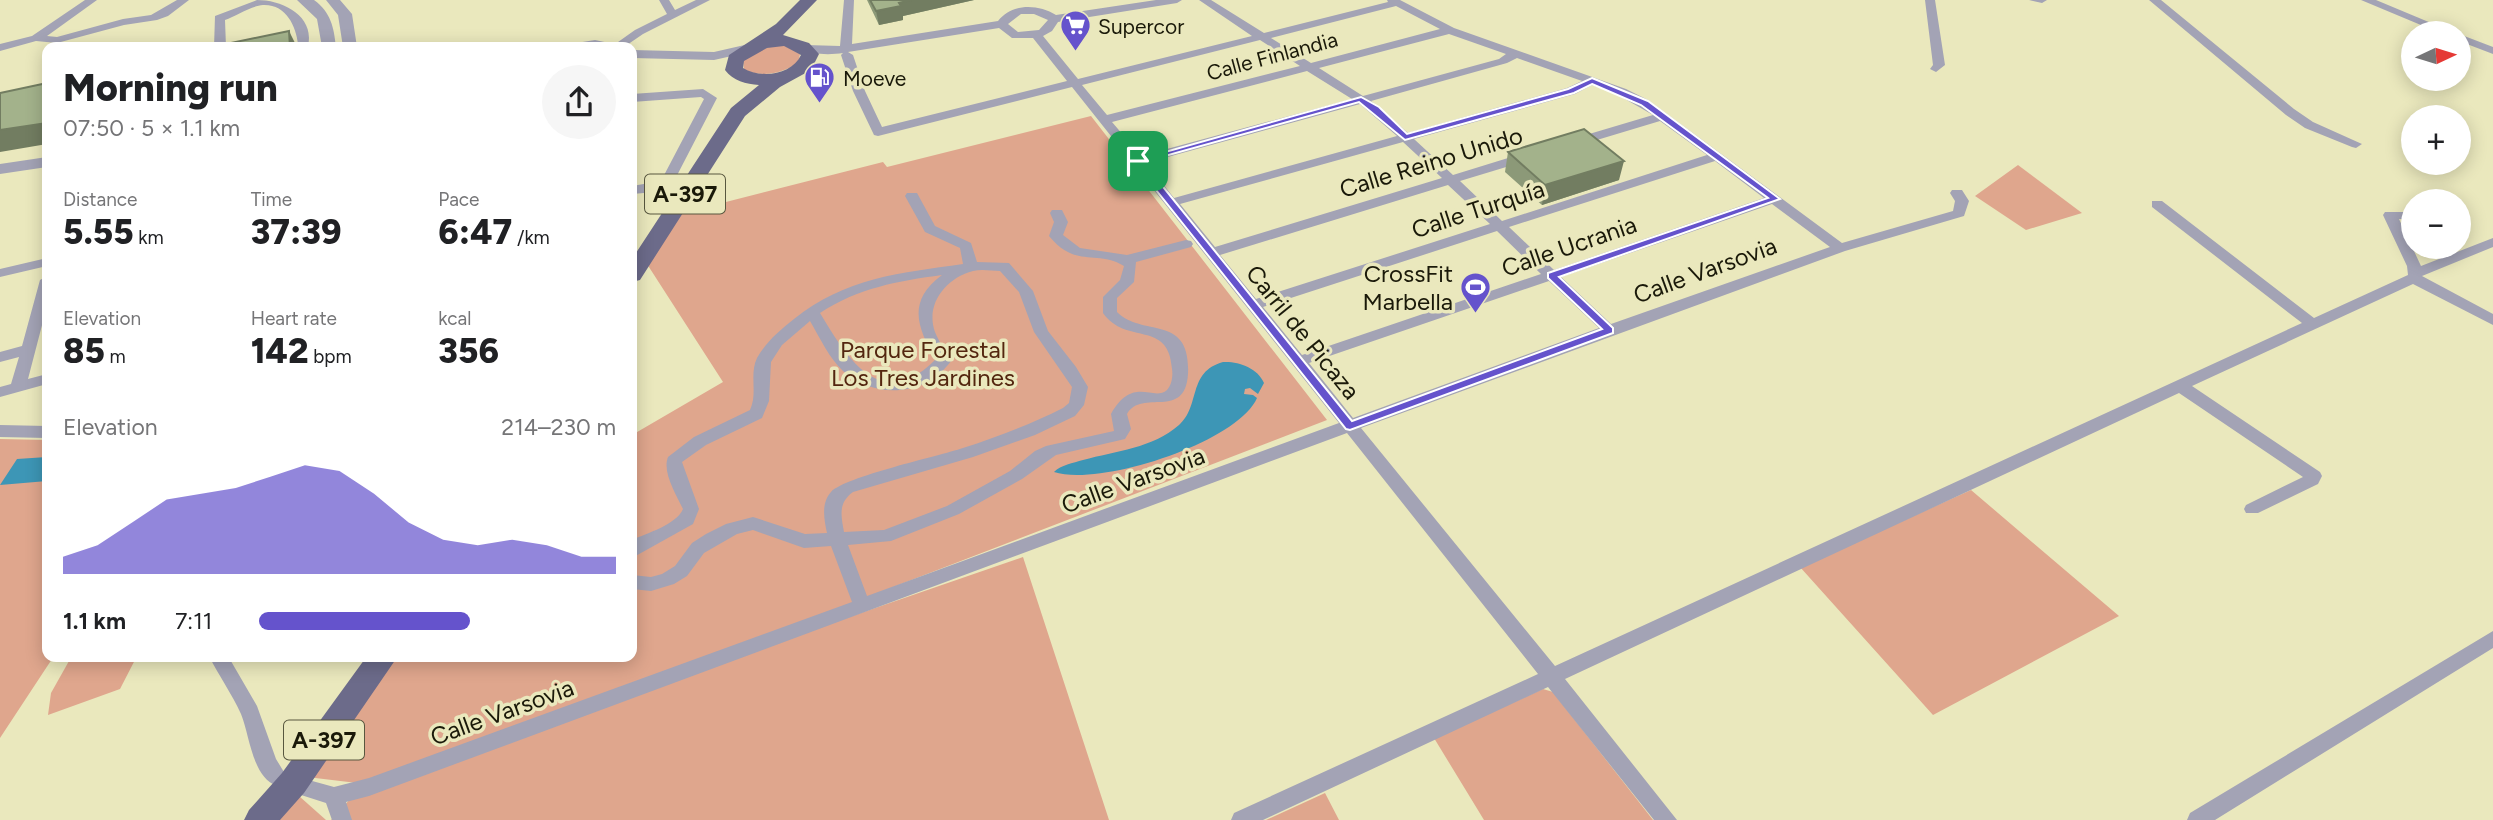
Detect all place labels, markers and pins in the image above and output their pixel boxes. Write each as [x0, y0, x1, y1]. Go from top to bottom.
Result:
supermarket icon: Supercor [1058, 9, 1092, 53]
place label: Supercor [1098, 14, 1184, 39]
fuel station icon: Moeve [803, 61, 837, 105]
place label: Moeve [843, 66, 906, 91]
pin [1108, 131, 1168, 191]
place label: CrossFit Marbella [1362, 259, 1453, 316]
sports icon: CrossFit Marbella [1459, 270, 1493, 314]

